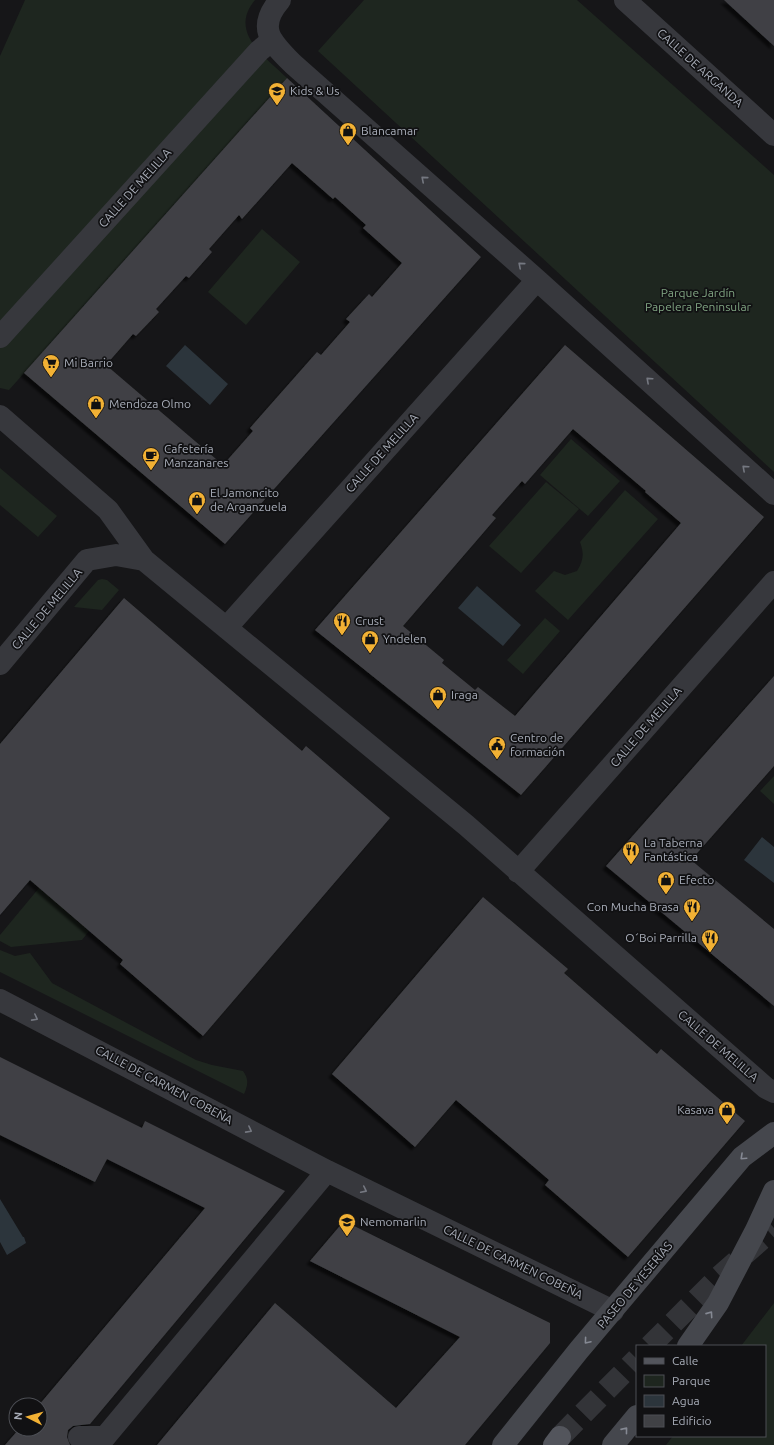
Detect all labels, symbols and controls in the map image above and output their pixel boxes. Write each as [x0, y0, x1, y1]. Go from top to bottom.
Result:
street label: CALLE DE ARGANDA [655, 26, 746, 110]
school or university icon: Kids & Us [267, 81, 287, 106]
place label: Kids & Us [290, 84, 339, 97]
shop icon: Blancamar [338, 121, 358, 146]
place label: Blancamar [361, 124, 418, 137]
street label: CALLE DE MELILLA [96, 145, 174, 230]
one-way arrow [421, 177, 428, 184]
one-way arrow [518, 263, 526, 270]
park label: Parque Jardín Papelera Peninsular [645, 286, 752, 313]
supermarket icon: Mi Barrio [41, 353, 61, 378]
place label: Mi Barrio [64, 356, 113, 369]
one-way arrow [646, 378, 654, 385]
shop icon: Mendoza Olmo [86, 394, 106, 419]
place label: Mendoza Olmo [109, 397, 191, 410]
street label: CALLE DE MELILLA [343, 410, 421, 495]
place label: Cafetería Manzanares [164, 442, 229, 469]
cafe icon: Cafetería Manzanares [141, 446, 161, 471]
one-way arrow [742, 465, 750, 472]
place label: El Jamoncito de Arganzuela [210, 486, 287, 513]
shop icon: El Jamoncito de Arganzuela [187, 490, 207, 515]
street label: CALLE DE MELILLA [9, 565, 84, 652]
restaurant icon: Crust [332, 611, 352, 636]
place label: Crust [355, 614, 384, 627]
shop icon: Yndelen [360, 629, 380, 654]
place label: Yndelen [383, 632, 427, 645]
street label: CALLE DE MELILLA [607, 684, 684, 769]
shop icon: Iraga [428, 685, 448, 710]
place label: Iraga [451, 688, 478, 701]
place label: Centro de formación [510, 731, 565, 758]
public building icon: Centro de formación [487, 735, 507, 760]
place label: La Taberna Fantástica [644, 836, 703, 863]
restaurant icon: La Taberna Fantástica [621, 840, 641, 865]
shop icon: Efecto [656, 870, 676, 895]
place label: Efecto [679, 873, 714, 886]
restaurant icon: Con Mucha Brasa [682, 897, 702, 922]
place label: Con Mucha Brasa [587, 900, 679, 913]
restaurant icon: O´Boi Parrilla [700, 928, 720, 953]
place label: O´Boi Parrilla [625, 931, 697, 944]
street label: CALLE DE MELILLA [676, 1007, 761, 1084]
one-way arrow [30, 1013, 38, 1021]
street label: CALLE DE CARMEN COBEÑA [93, 1043, 235, 1126]
shop icon: Kasava [717, 1100, 737, 1125]
place label: Kasava [677, 1103, 714, 1116]
one-way arrow [245, 1125, 252, 1133]
one-way arrow [740, 1152, 748, 1159]
one-way arrow [360, 1185, 368, 1193]
school or university icon: Nemomarlin [337, 1212, 357, 1237]
place label: Nemomarlin [360, 1215, 427, 1228]
street label: CALLE DE CARMEN COBEÑA [441, 1222, 585, 1301]
street label: PASEO DE YESERÍAS [595, 1239, 675, 1331]
one-way arrow [705, 1311, 713, 1318]
one-way arrow [585, 1337, 592, 1344]
legend [636, 1345, 766, 1437]
text: Calle [672, 1354, 698, 1367]
text: Parque [672, 1374, 710, 1387]
text: Agua [672, 1394, 700, 1407]
north arrow [8, 1397, 48, 1437]
text: N [12, 1411, 24, 1421]
text: Edificio [672, 1414, 712, 1427]
one-way arrow [620, 1428, 627, 1435]

